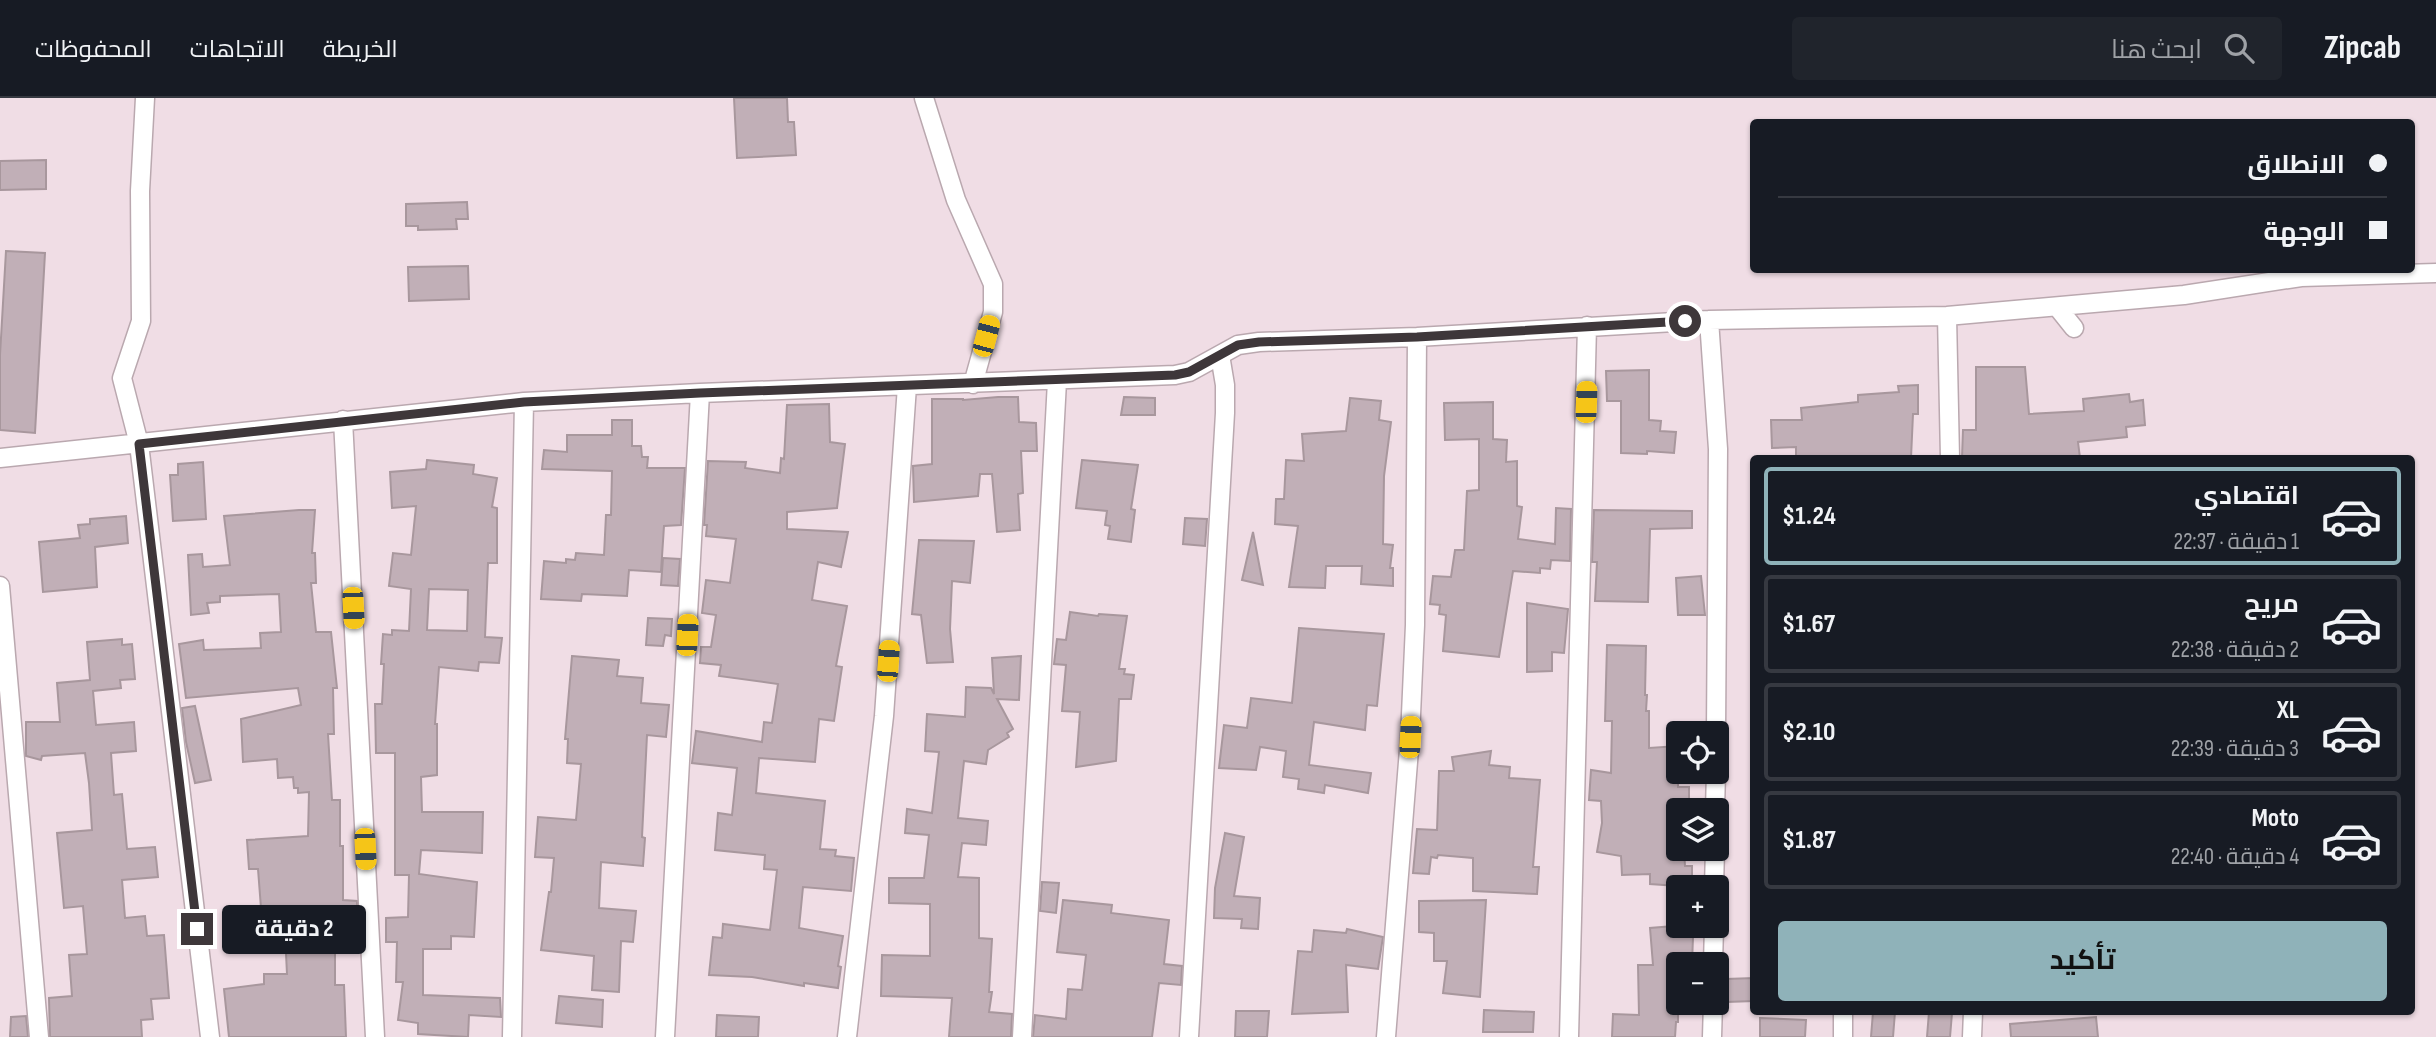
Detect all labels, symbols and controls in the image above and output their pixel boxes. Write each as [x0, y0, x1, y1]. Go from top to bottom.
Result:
search box [1792, 17, 2282, 80]
text: Zipcab [2324, 28, 2401, 68]
icon: search [2220, 29, 2258, 67]
text: المحفوظات [35, 35, 152, 64]
text: الاتجاهات [190, 35, 285, 64]
text: الخريطة [323, 35, 398, 64]
text: ابحث هنا [2111, 35, 2202, 66]
text: الانطلاق [2247, 150, 2345, 181]
text: الوجهة [2264, 217, 2345, 248]
route start [1669, 305, 1701, 337]
car [971, 313, 1002, 359]
car [1575, 381, 1598, 423]
text: اقتصادي [2194, 481, 2299, 512]
icon: car [2320, 485, 2383, 548]
text: $1.24 [1782, 501, 1836, 532]
text: 1 دقيقة · 22:37 [2173, 528, 2299, 556]
car [342, 586, 365, 630]
text: مريح [2244, 589, 2299, 620]
icon: car [2320, 593, 2383, 656]
text: $1.67 [1782, 609, 1835, 640]
car [676, 613, 699, 657]
text: 2 دقيقة · 22:38 [2171, 636, 2299, 664]
car [877, 639, 900, 683]
text: XL [2277, 695, 2299, 726]
icon: car [2320, 701, 2383, 764]
car [1399, 715, 1422, 759]
text: $2.10 [1782, 717, 1835, 748]
map controls [1666, 721, 1729, 1015]
button: locate [1666, 721, 1729, 784]
text: 3 دقيقة · 22:39 [2171, 735, 2299, 763]
button: layers [1666, 798, 1729, 861]
text: Moto [2251, 803, 2299, 834]
icon: car [2320, 809, 2383, 872]
text: $1.87 [1782, 825, 1836, 856]
car [354, 827, 377, 871]
text: 4 دقيقة · 22:40 [2171, 843, 2299, 871]
button: + [1666, 875, 1729, 938]
callout: 2 دقيقة [222, 904, 365, 954]
route end [181, 913, 213, 945]
text: 2 دقيقة [255, 915, 333, 943]
button: تأكيد [1778, 921, 2387, 1001]
button: − [1666, 952, 1729, 1015]

